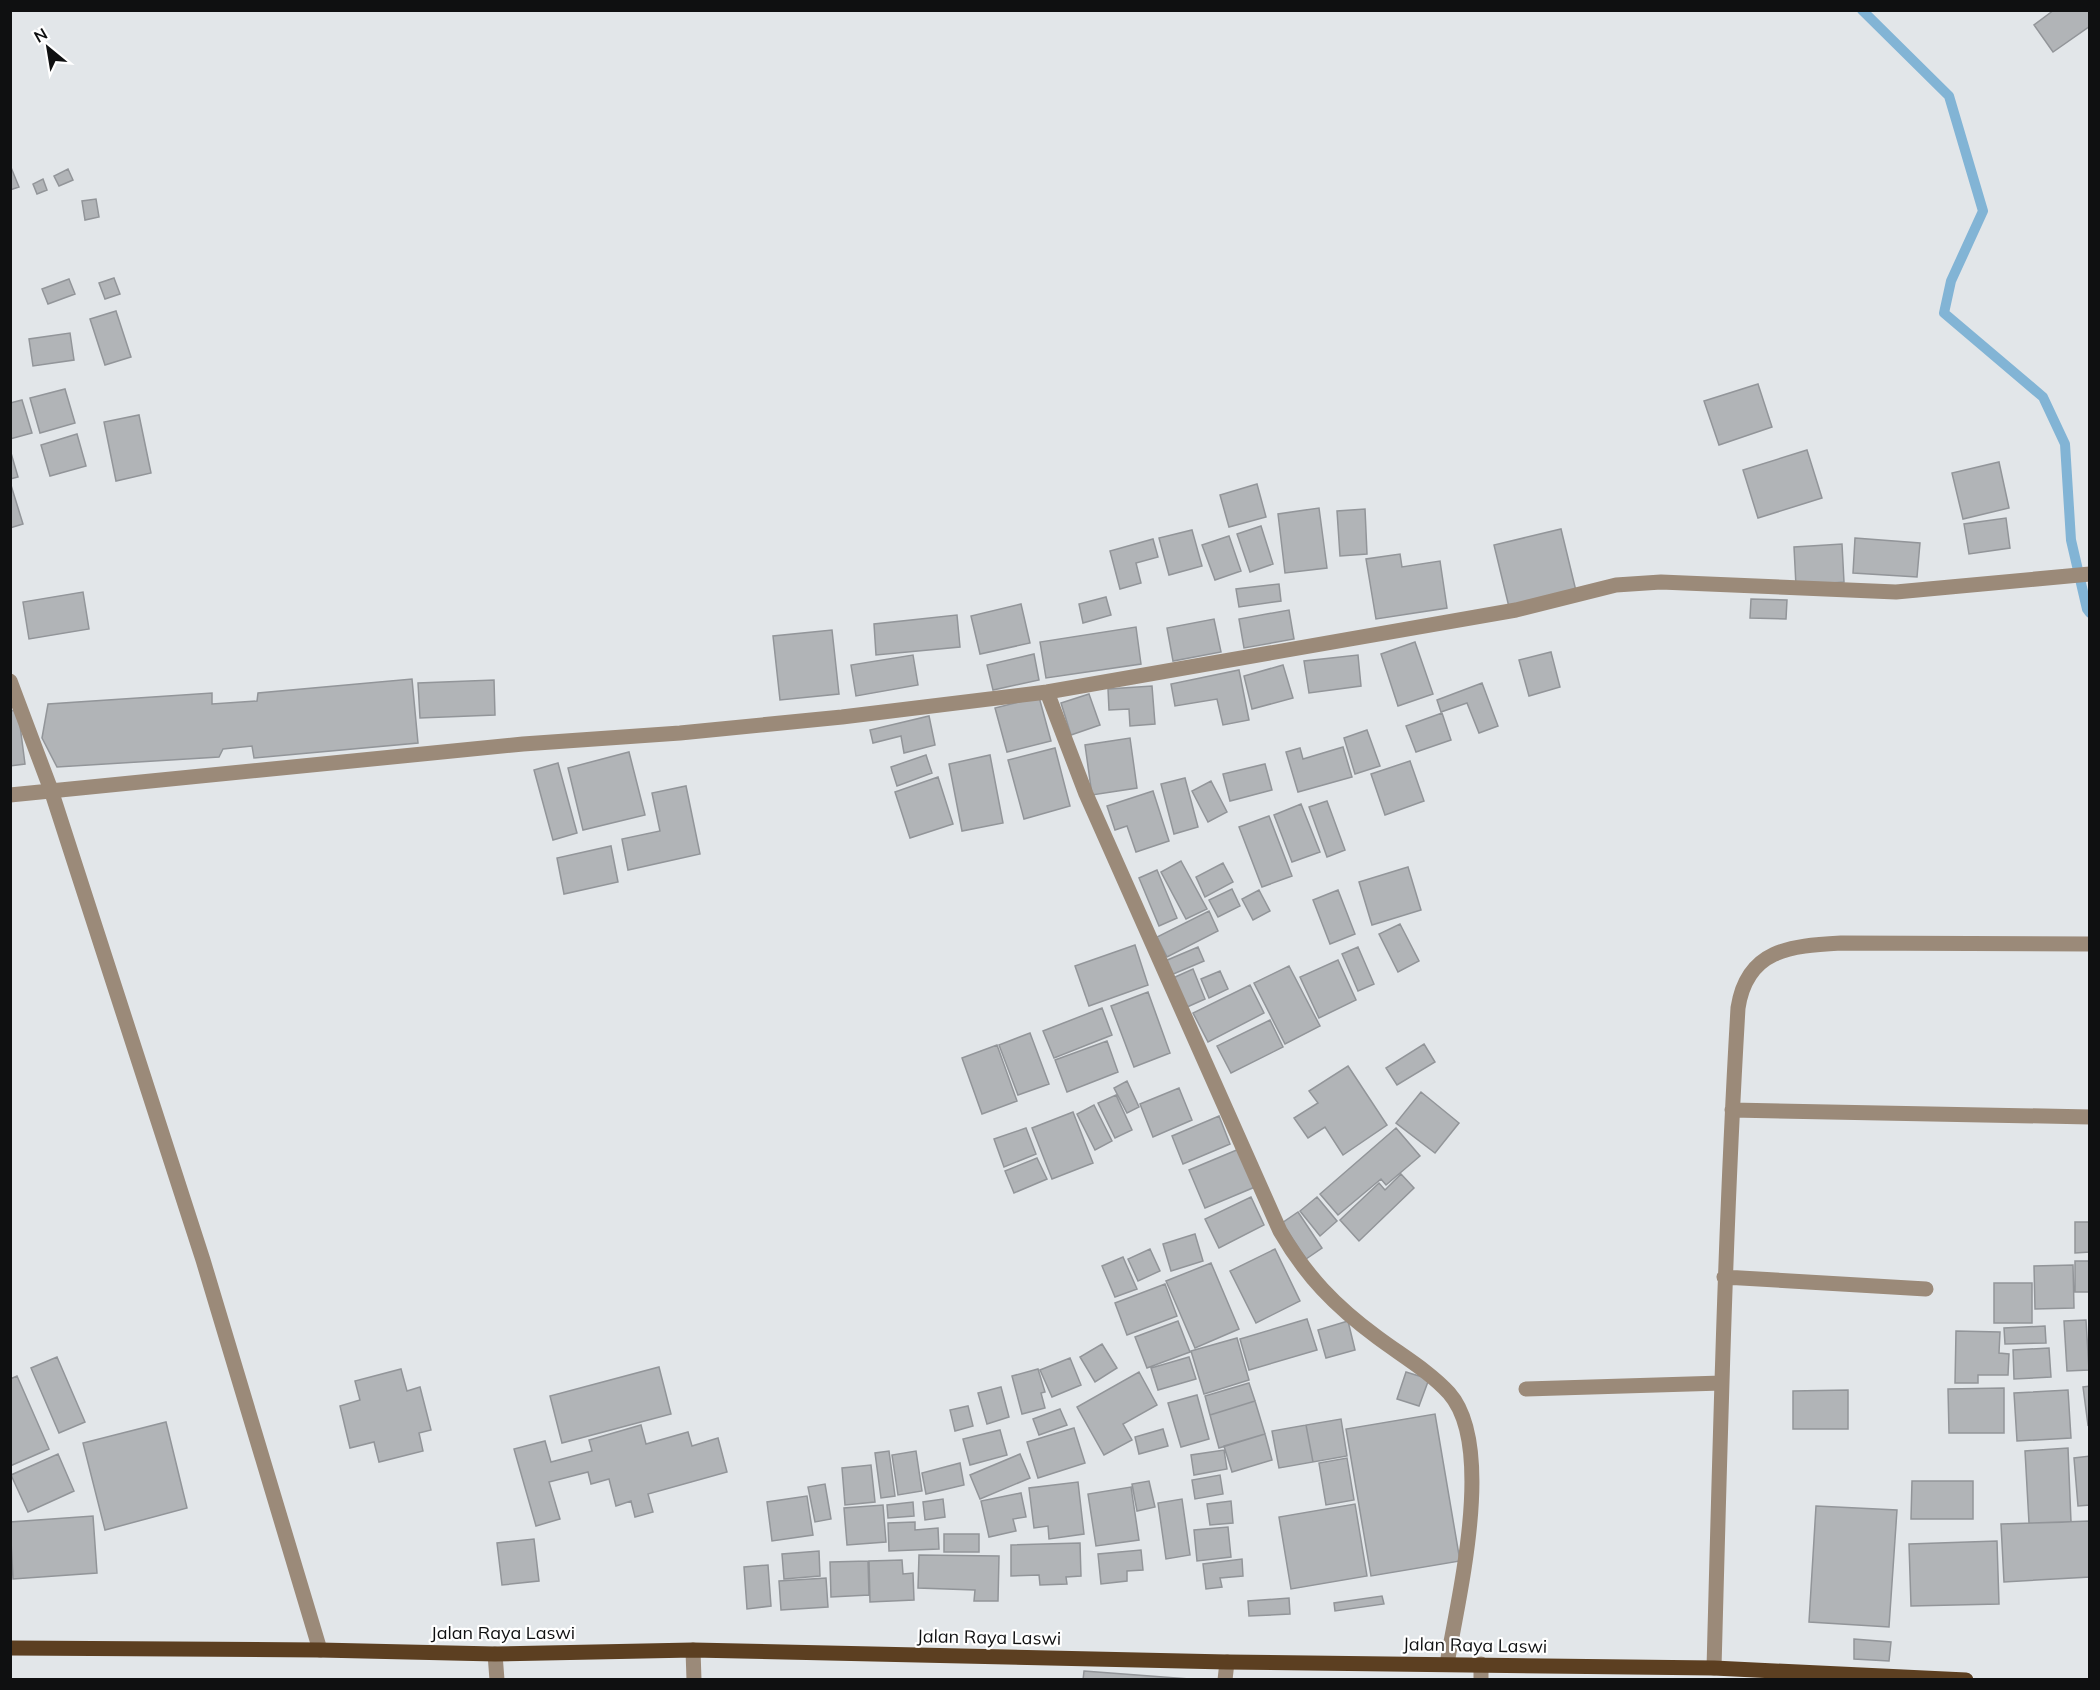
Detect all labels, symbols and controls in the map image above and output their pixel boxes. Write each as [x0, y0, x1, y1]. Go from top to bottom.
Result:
north arrow [18, 18, 78, 78]
text: N [30, 23, 51, 47]
street label: Jalan Raya Laswi [431, 1621, 575, 1644]
street label: Jalan Raya Laswi [917, 1624, 1061, 1650]
street label: Jalan Raya Laswi [1403, 1632, 1547, 1658]

